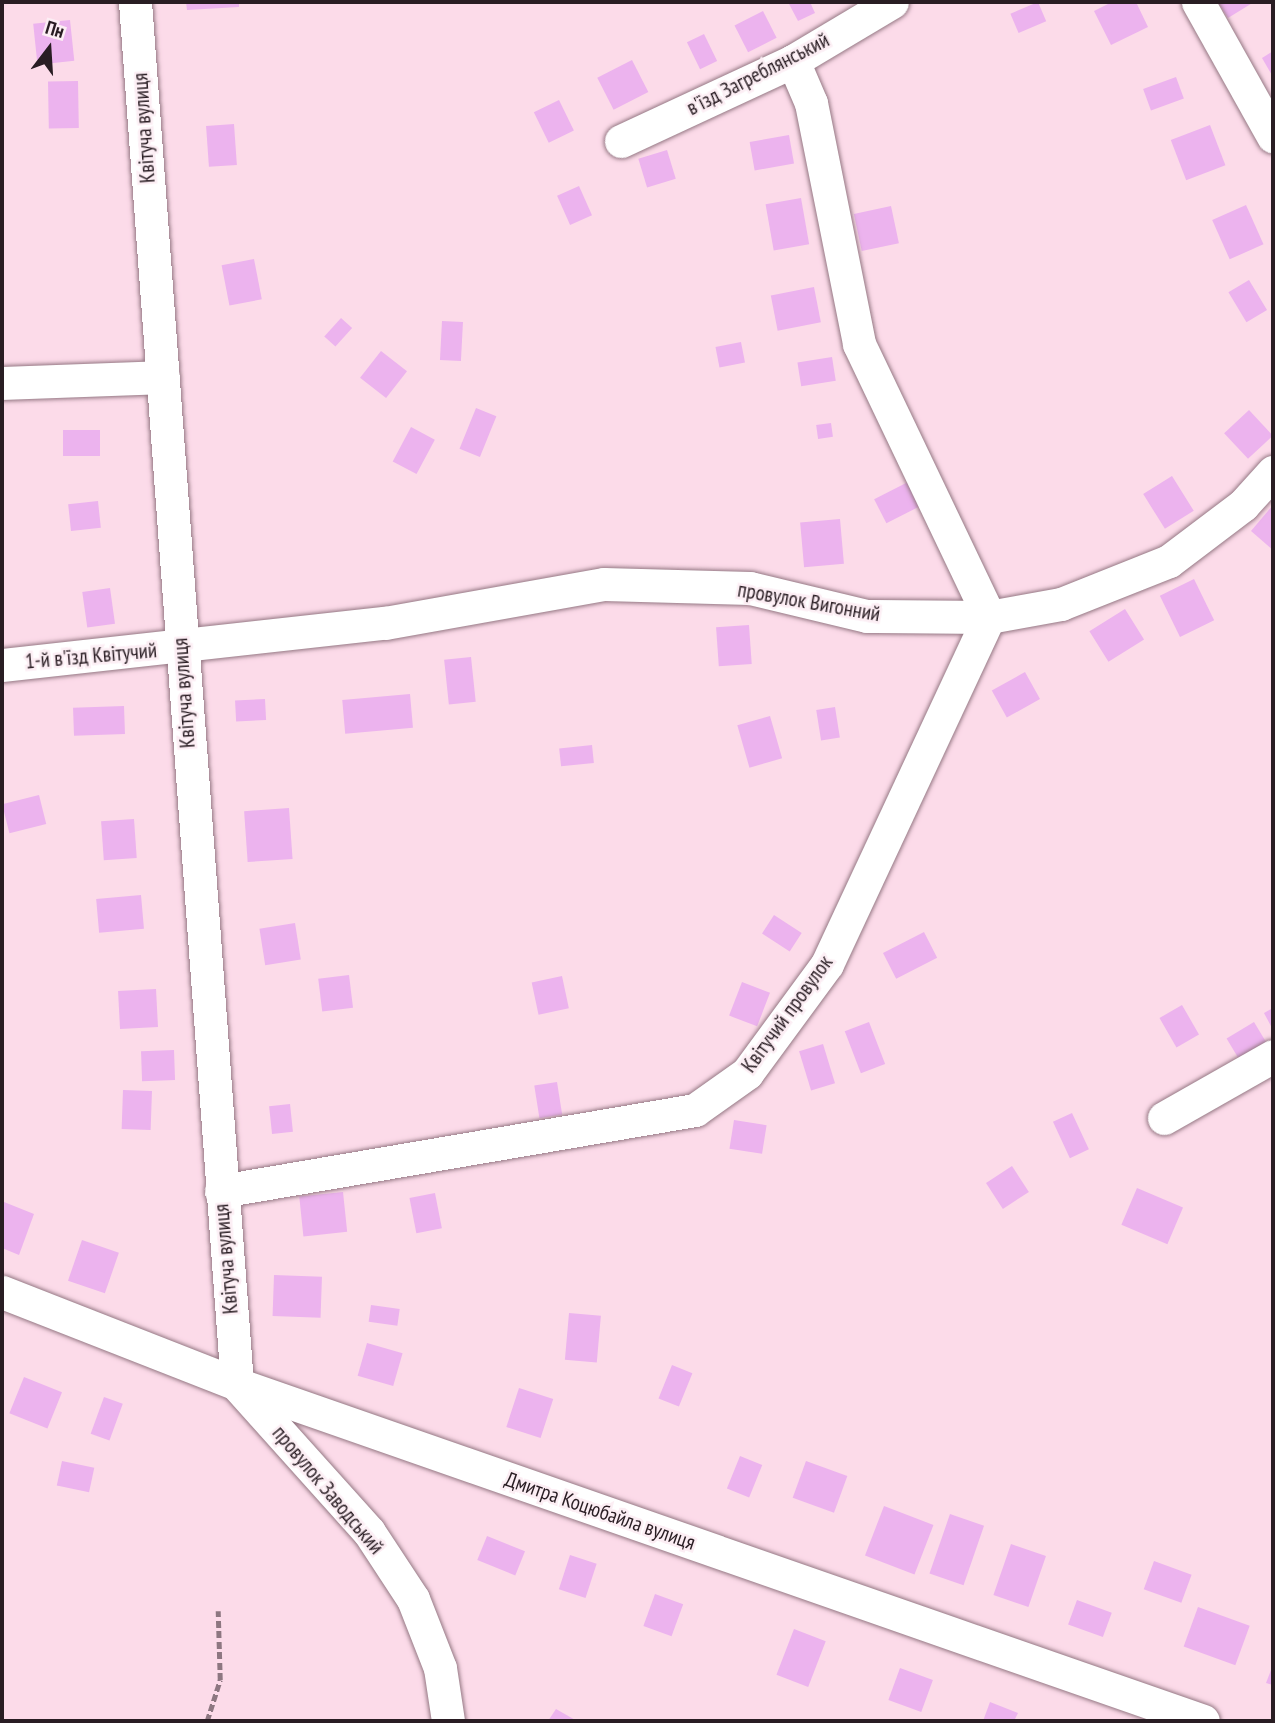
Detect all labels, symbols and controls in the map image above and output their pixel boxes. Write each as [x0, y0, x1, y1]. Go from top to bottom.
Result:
north arrow [14, 14, 84, 84]
text: Пн [43, 15, 67, 43]
street label: в'їзд Загреблянський [683, 27, 833, 121]
street label: Квітуча вулиця [128, 72, 160, 184]
street label: провулок Вигонний [736, 577, 882, 627]
street label: Квітуча вулиця [168, 637, 200, 749]
street label: 1-й в'їзд Квітучий [24, 638, 158, 674]
street label: Квітучий провулок [736, 951, 838, 1077]
street label: Квітуча вулиця [209, 1203, 243, 1315]
street label: провулок Заводський [267, 1421, 389, 1559]
street label: Дмитра Коцюбайла вулиця [502, 1467, 698, 1555]

